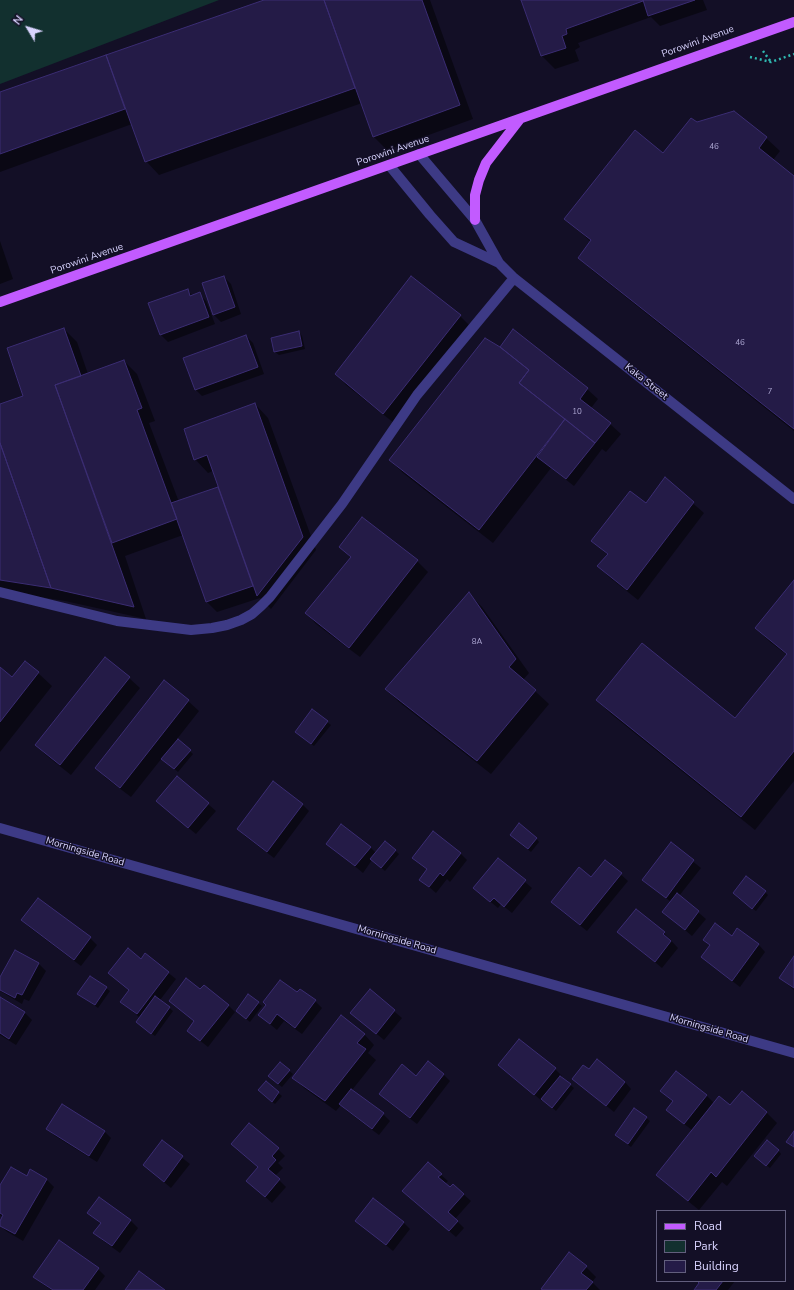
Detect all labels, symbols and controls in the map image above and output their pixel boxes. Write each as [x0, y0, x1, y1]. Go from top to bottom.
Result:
north arrow [8, 8, 48, 48]
text: N [10, 12, 27, 28]
street label: Porowini Avenue [660, 23, 736, 61]
street label: Porowini Avenue [355, 133, 431, 169]
house number: 46 [709, 142, 719, 152]
street label: Porowini Avenue [49, 241, 125, 277]
house number: 46 [735, 338, 745, 348]
street label: Kaka Street [622, 361, 670, 403]
house number: 7 [768, 387, 772, 397]
house number: 10 [572, 407, 582, 417]
house number: 8A [472, 637, 482, 647]
street label: Morningside Road [44, 835, 126, 869]
street label: Morningside Road [356, 923, 438, 957]
street label: Morningside Road [668, 1012, 750, 1046]
legend [656, 1210, 786, 1282]
text: Road [694, 1218, 722, 1234]
text: Park [694, 1238, 718, 1254]
text: Building [694, 1258, 739, 1274]

